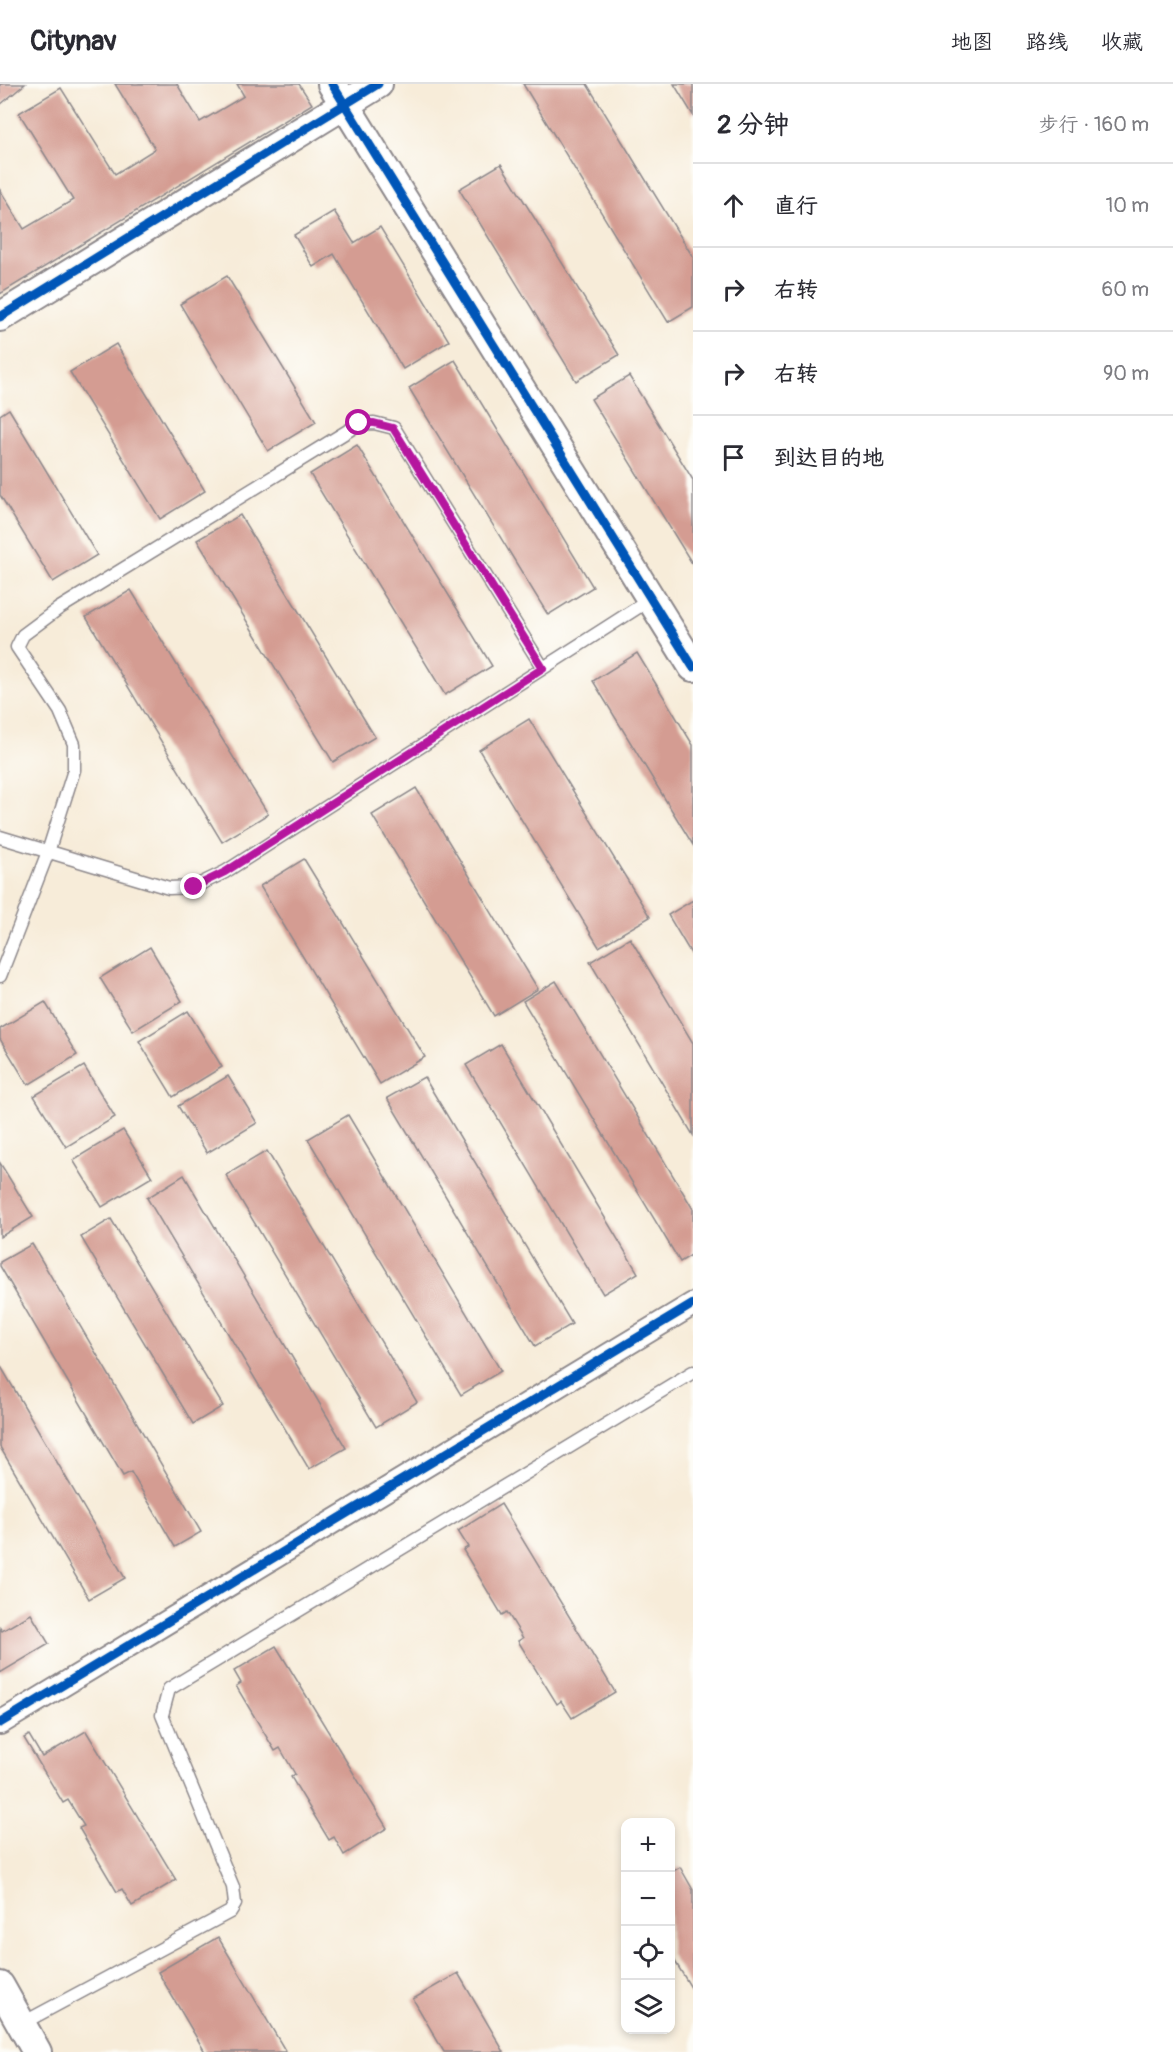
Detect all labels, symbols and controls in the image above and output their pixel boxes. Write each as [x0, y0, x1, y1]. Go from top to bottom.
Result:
text: Citynav [30, 24, 117, 59]
text: 地图 [951, 29, 993, 56]
text: 路线 [1026, 29, 1068, 56]
text: 收藏 [1101, 29, 1143, 56]
text: 2 分钟 [717, 109, 789, 141]
text: 步行 · 160 m [1039, 112, 1149, 137]
icon: ahead [717, 189, 750, 222]
text: 直行 [774, 192, 818, 220]
text: 10 m [1105, 193, 1149, 218]
icon: right [717, 273, 750, 306]
text: 右转 [774, 276, 818, 304]
text: 60 m [1102, 277, 1149, 302]
icon: right [717, 357, 750, 390]
text: 右转 [774, 360, 818, 388]
text: 90 m [1103, 361, 1149, 386]
route start [345, 409, 371, 435]
icon: arrive [717, 441, 750, 474]
text: 到达目的地 [774, 444, 884, 472]
route end [180, 873, 206, 899]
map controls [621, 1818, 675, 2034]
button: + [621, 1818, 675, 1872]
button: − [621, 1872, 675, 1926]
button: locate [621, 1926, 675, 1980]
button: layers [621, 1980, 675, 2034]

